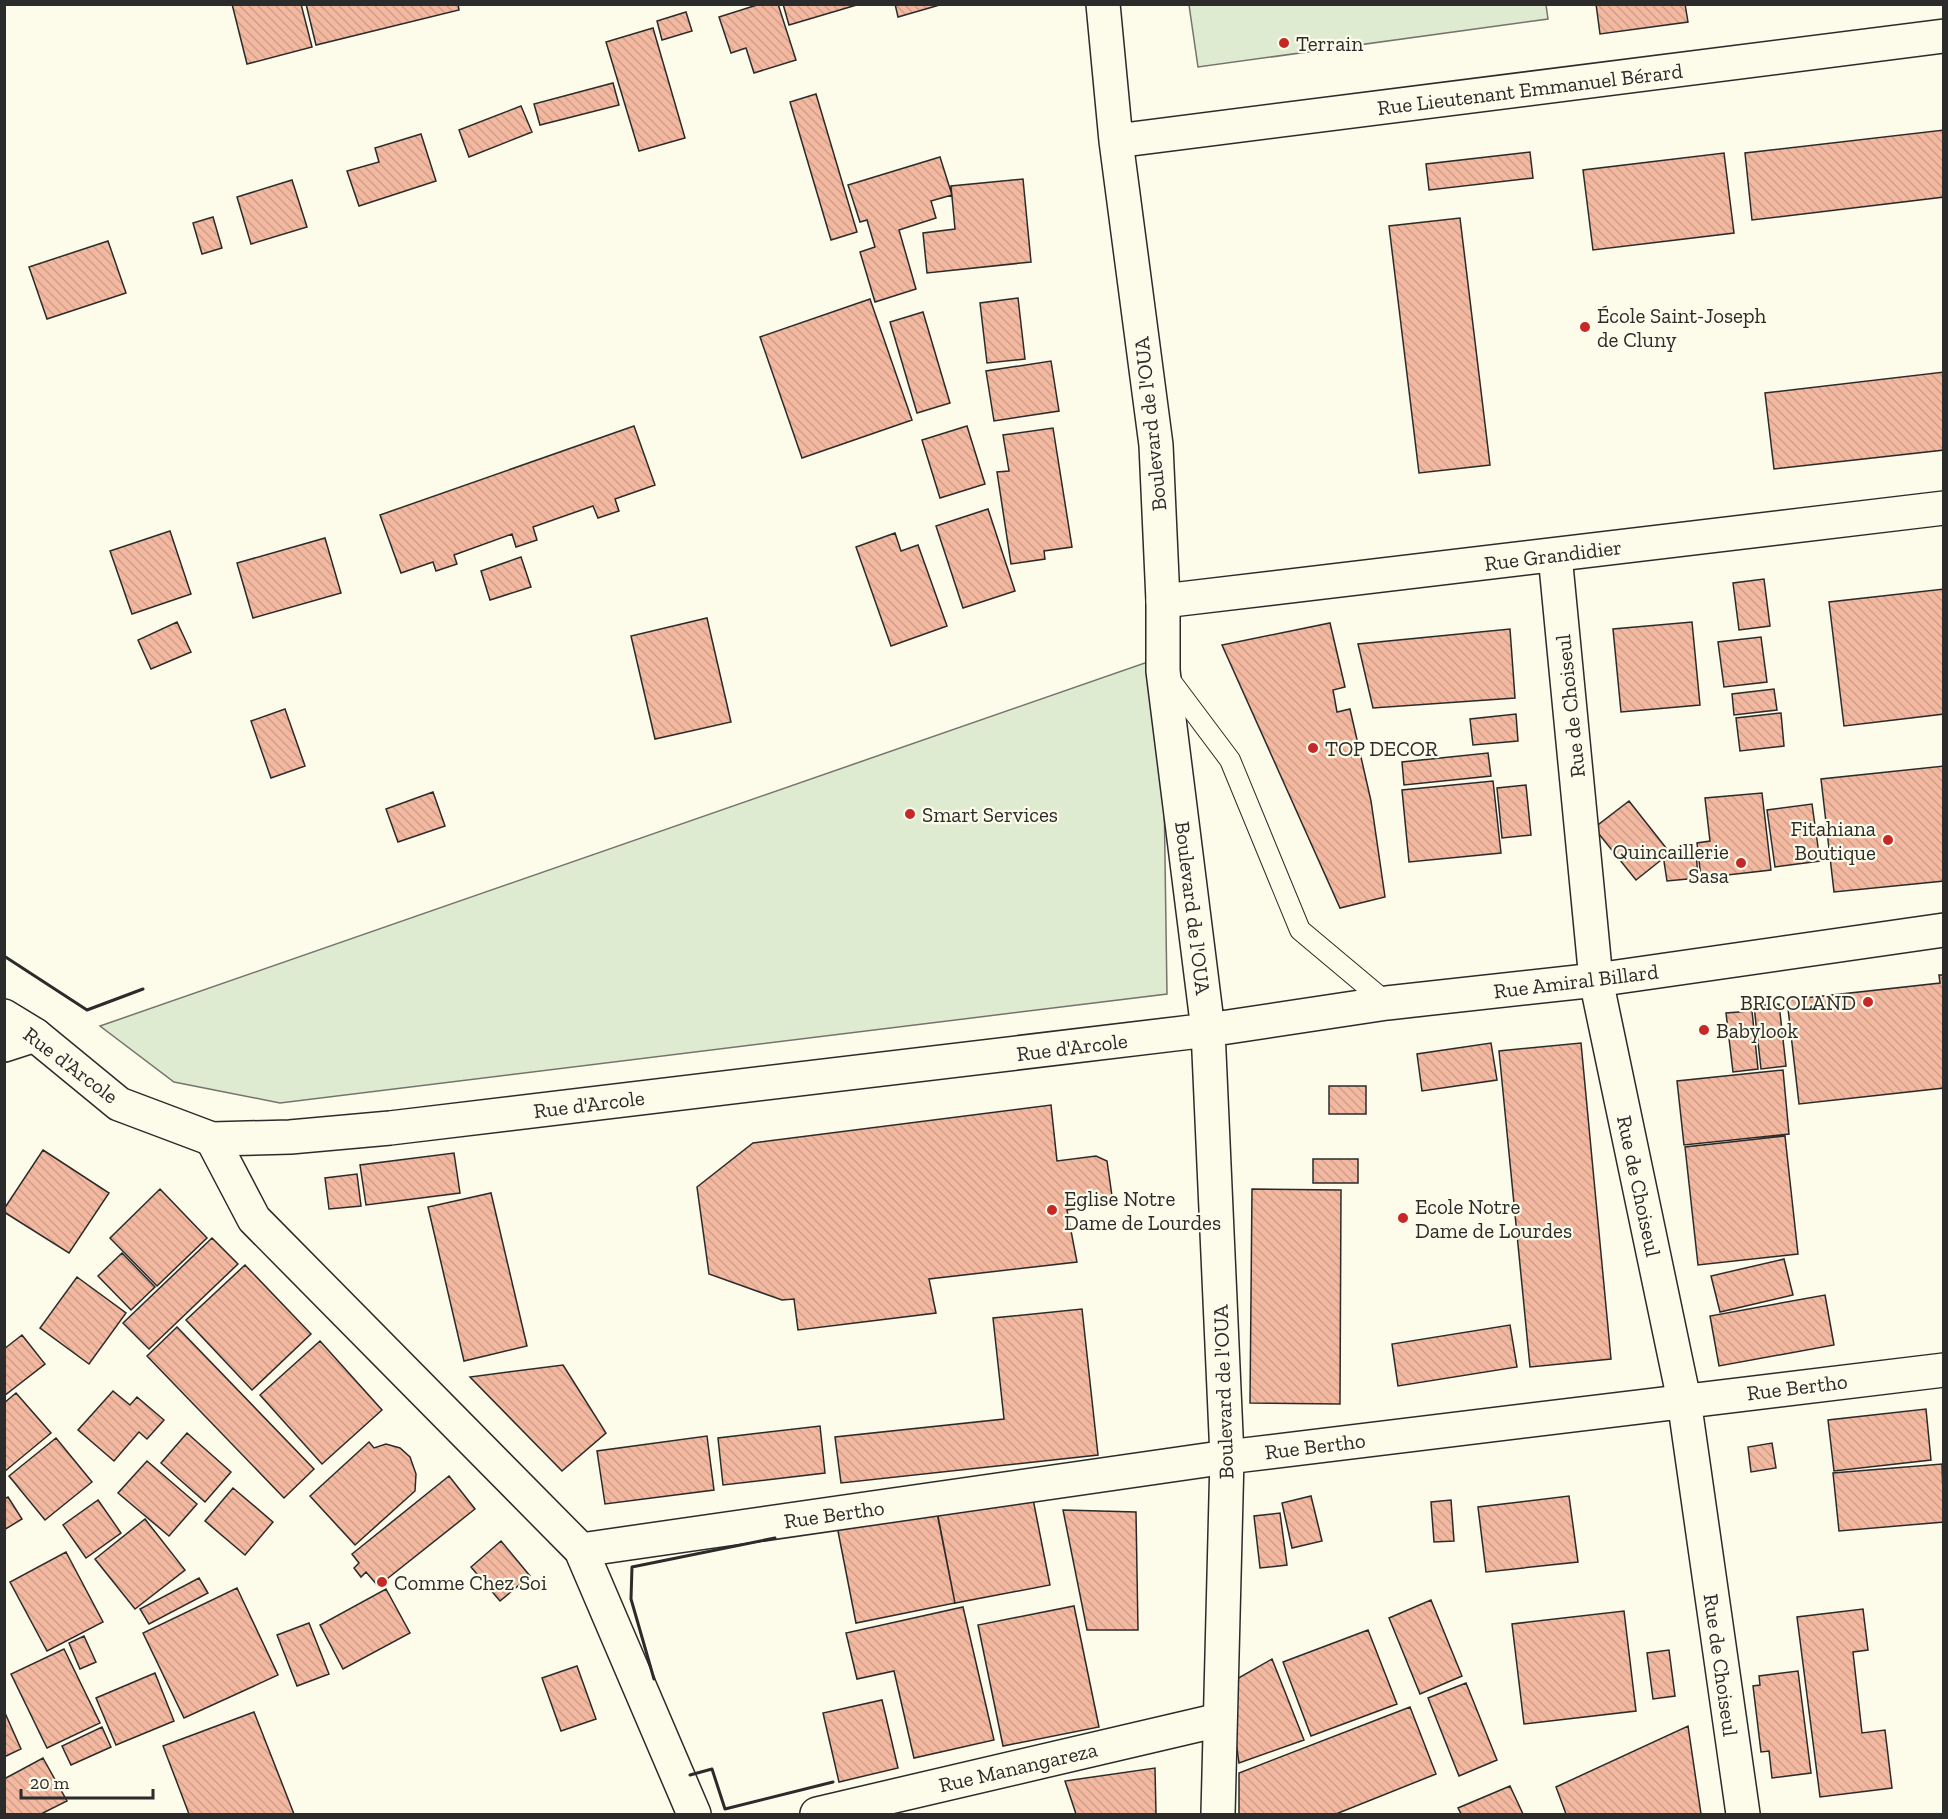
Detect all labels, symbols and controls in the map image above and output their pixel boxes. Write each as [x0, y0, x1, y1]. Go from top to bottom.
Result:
place label: Terrain [1296, 31, 1363, 56]
marker: Terrain [1277, 36, 1291, 50]
street label: Rue Lieutenant Emmanuel Bérard [1376, 58, 1685, 120]
place label: École Saint-Joseph de Cluny [1597, 303, 1767, 352]
marker: École Saint-Joseph de Cluny [1578, 320, 1592, 334]
street label: Boulevard de l'OUA [1128, 335, 1172, 512]
street label: Rue Grandidier [1483, 534, 1623, 576]
street label: Rue de Choiseul [1550, 633, 1590, 779]
place label: TOP DECOR [1325, 736, 1438, 761]
marker: TOP DECOR [1306, 741, 1320, 755]
place label: Smart Services [922, 802, 1058, 827]
marker: Smart Services [903, 807, 917, 821]
place label: Fitahiana Boutique [1791, 816, 1876, 865]
street label: Boulevard de l'OUA [1170, 820, 1216, 997]
marker: Fitahiana Boutique [1881, 833, 1895, 847]
place label: Quincaillerie Sasa [1613, 839, 1729, 888]
marker: Quincaillerie Sasa [1734, 856, 1748, 870]
street label: Rue Amiral Billard [1492, 958, 1660, 1004]
place label: BRICOLAND [1740, 990, 1856, 1015]
marker: BRICOLAND [1861, 995, 1875, 1009]
place label: Babylook [1716, 1018, 1798, 1043]
street label: Rue d'Arcole [19, 1021, 123, 1109]
marker: Babylook [1697, 1023, 1711, 1037]
street label: Rue d'Arcole [1015, 1028, 1129, 1066]
street label: Rue d'Arcole [532, 1085, 646, 1123]
street label: Rue de Choiseul [1612, 1113, 1666, 1259]
place label: Eglise Notre Dame de Lourdes [1064, 1186, 1221, 1235]
place label: Ecole Notre Dame de Lourdes [1415, 1194, 1572, 1243]
marker: Eglise Notre Dame de Lourdes [1045, 1203, 1059, 1217]
marker: Ecole Notre Dame de Lourdes [1396, 1211, 1410, 1225]
street label: Boulevard de l'OUA [1207, 1304, 1239, 1480]
street label: Rue Bertho [1745, 1368, 1849, 1406]
street label: Rue Bertho [1263, 1427, 1367, 1465]
street label: Rue Bertho [782, 1495, 886, 1533]
place label: Comme Chez Soi [394, 1570, 547, 1595]
marker: Comme Chez Soi [375, 1575, 389, 1589]
street label: Rue de Choiseul [1699, 1592, 1743, 1738]
street label: Rue Manangareza [936, 1737, 1100, 1797]
scale bar [21, 1762, 153, 1800]
text: 20 m [30, 1772, 70, 1794]

